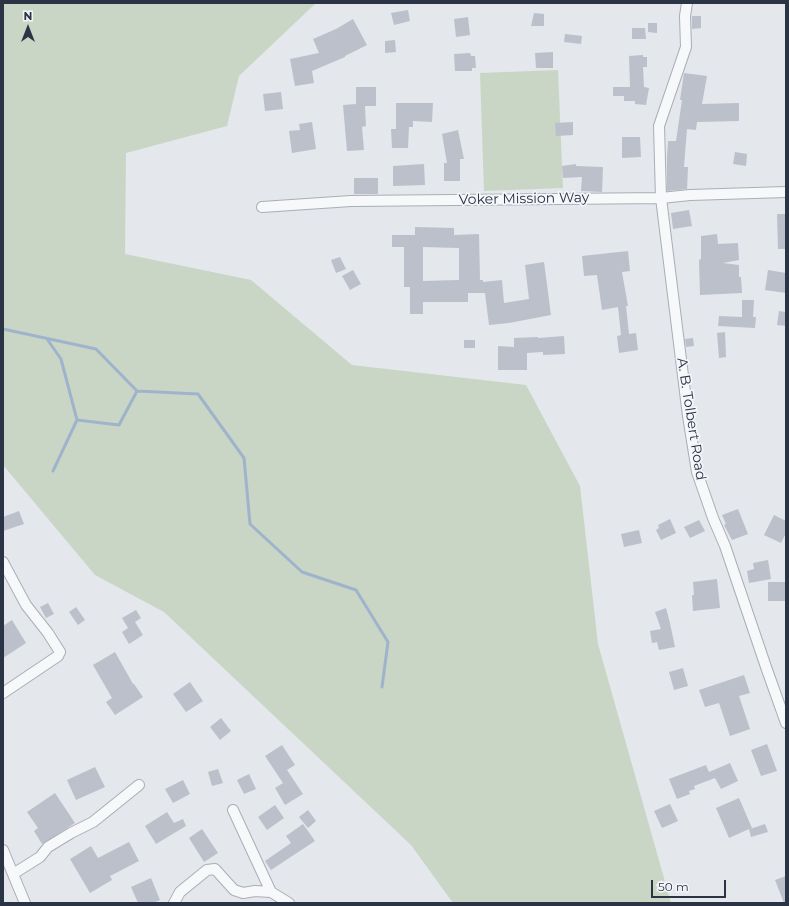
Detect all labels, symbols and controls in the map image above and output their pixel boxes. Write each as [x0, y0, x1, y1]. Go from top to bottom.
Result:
north arrow [8, 8, 48, 48]
text: N [24, 9, 32, 23]
street label: Voker Mission Way [459, 189, 589, 209]
street label: A. B. Tolbert Road [673, 357, 709, 481]
scale bar [653, 872, 728, 898]
text: 50 m [658, 879, 689, 894]

